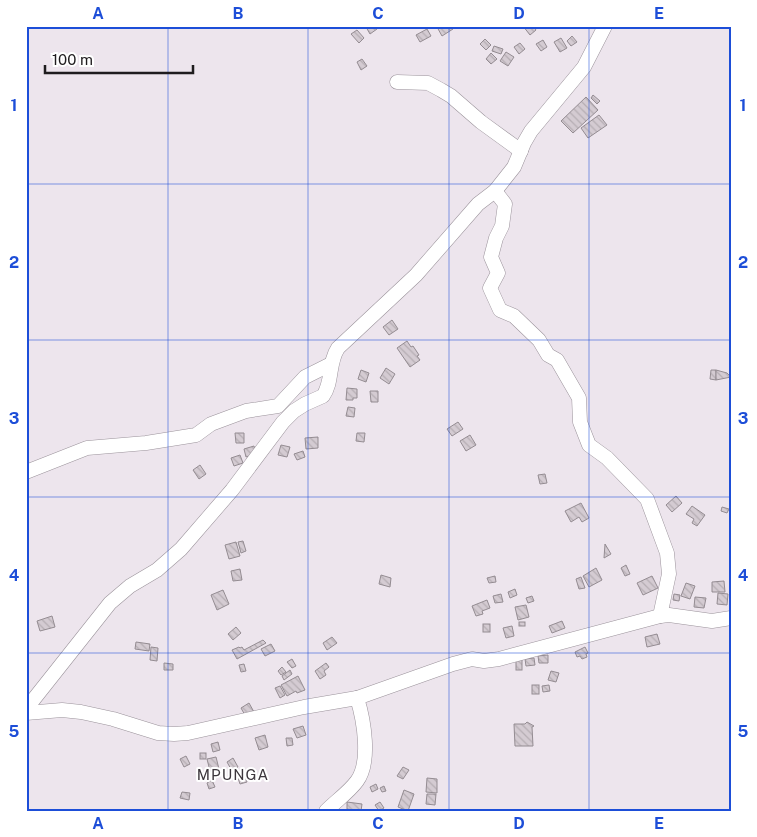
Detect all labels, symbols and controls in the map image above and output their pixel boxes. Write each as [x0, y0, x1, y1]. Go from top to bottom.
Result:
text: A [92, 4, 104, 23]
text: B [233, 4, 244, 23]
text: C [372, 4, 384, 23]
text: D [513, 4, 525, 23]
text: E [654, 4, 664, 23]
scale bar [45, 42, 192, 74]
text: 100 m [52, 51, 93, 68]
text: 1 [11, 96, 17, 115]
text: 1 [740, 96, 746, 115]
text: 2 [9, 253, 19, 272]
text: 2 [738, 253, 748, 272]
text: 3 [9, 409, 19, 428]
text: 3 [738, 409, 748, 428]
text: 4 [9, 566, 20, 585]
text: 4 [738, 566, 749, 585]
text: 5 [9, 722, 20, 741]
text: 5 [738, 722, 749, 741]
district label: MPUNGA [197, 766, 269, 783]
text: A [92, 814, 104, 833]
text: B [233, 814, 244, 833]
text: C [372, 814, 384, 833]
text: D [513, 814, 525, 833]
text: E [654, 814, 664, 833]

